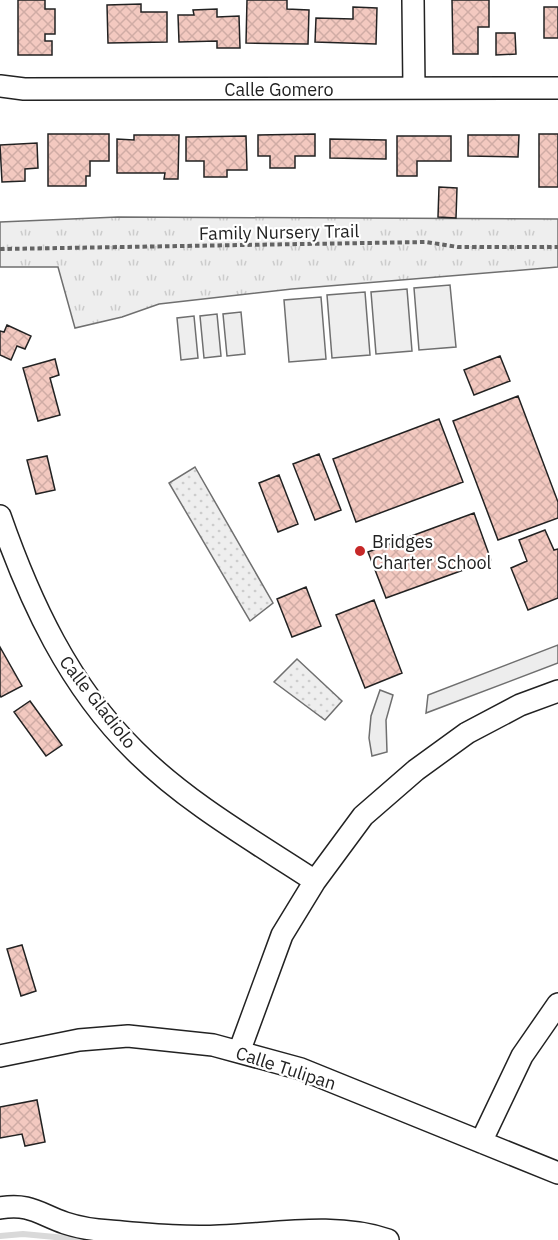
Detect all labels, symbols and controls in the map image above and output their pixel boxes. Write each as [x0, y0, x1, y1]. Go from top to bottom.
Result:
street label: Calle Gomero [224, 78, 334, 101]
street label: Family Nursery Trail [199, 219, 359, 245]
place label: Bridges Charter School [372, 530, 492, 574]
marker: Bridges Charter School [353, 544, 367, 558]
street label: Calle Gladiolo [55, 651, 141, 753]
street label: Calle Tulipan [233, 1041, 339, 1095]

